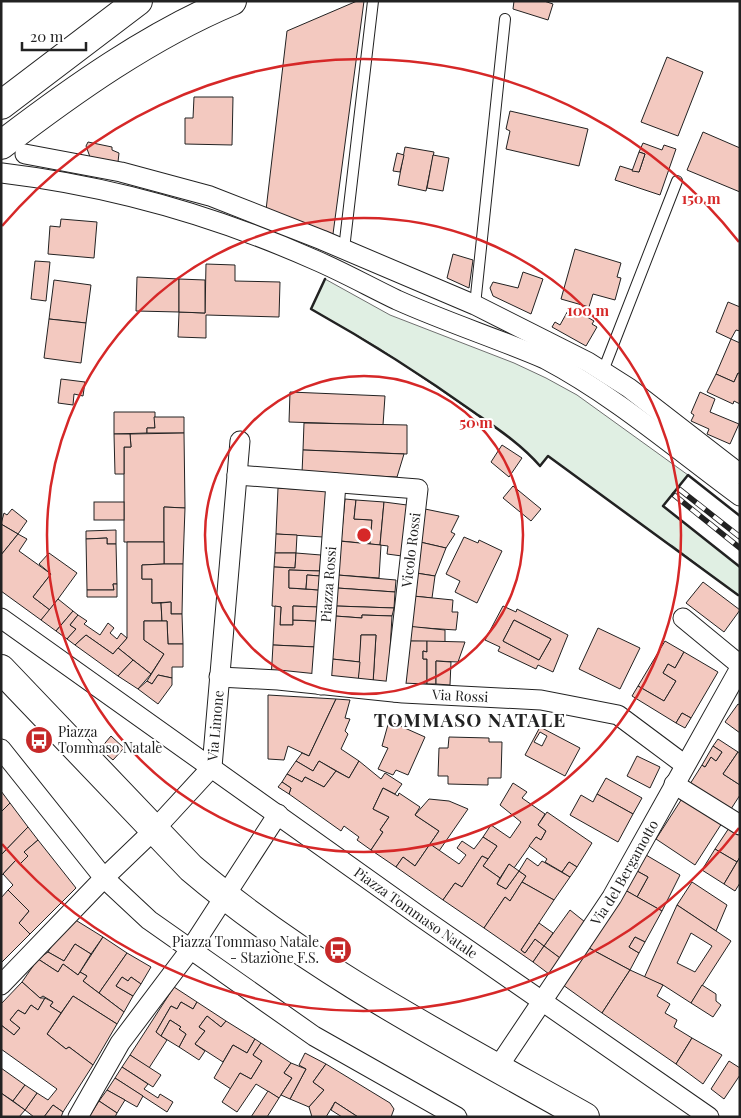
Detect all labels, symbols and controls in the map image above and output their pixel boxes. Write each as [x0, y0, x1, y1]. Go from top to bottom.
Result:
scale bar [22, 20, 86, 52]
text: 20 m [30, 26, 64, 46]
text: 150 m [681, 188, 721, 208]
text: 100 m [567, 300, 610, 320]
text: 50 m [459, 412, 493, 432]
street label: Vicolo Rossi [396, 511, 425, 589]
centre of rings [355, 526, 373, 544]
street label: Piazza Rossi [316, 545, 340, 623]
street label: Via Rossi [431, 684, 489, 706]
street label: Via Limone [202, 689, 228, 763]
district label: TOMMASO NATALE [374, 706, 566, 732]
place label: Piazza Tommaso Natale [58, 722, 162, 757]
bus stop icon: Piazza Tommaso Natale [24, 725, 54, 755]
street label: Via del Bergamotto [585, 816, 662, 930]
street label: Piazza Tommaso Natale [350, 862, 482, 963]
place label: Piazza Tommaso Natale - Stazione F.S. [172, 932, 319, 967]
bus stop icon: Piazza Tommaso Natale - Stazione F.S. [323, 935, 353, 965]

